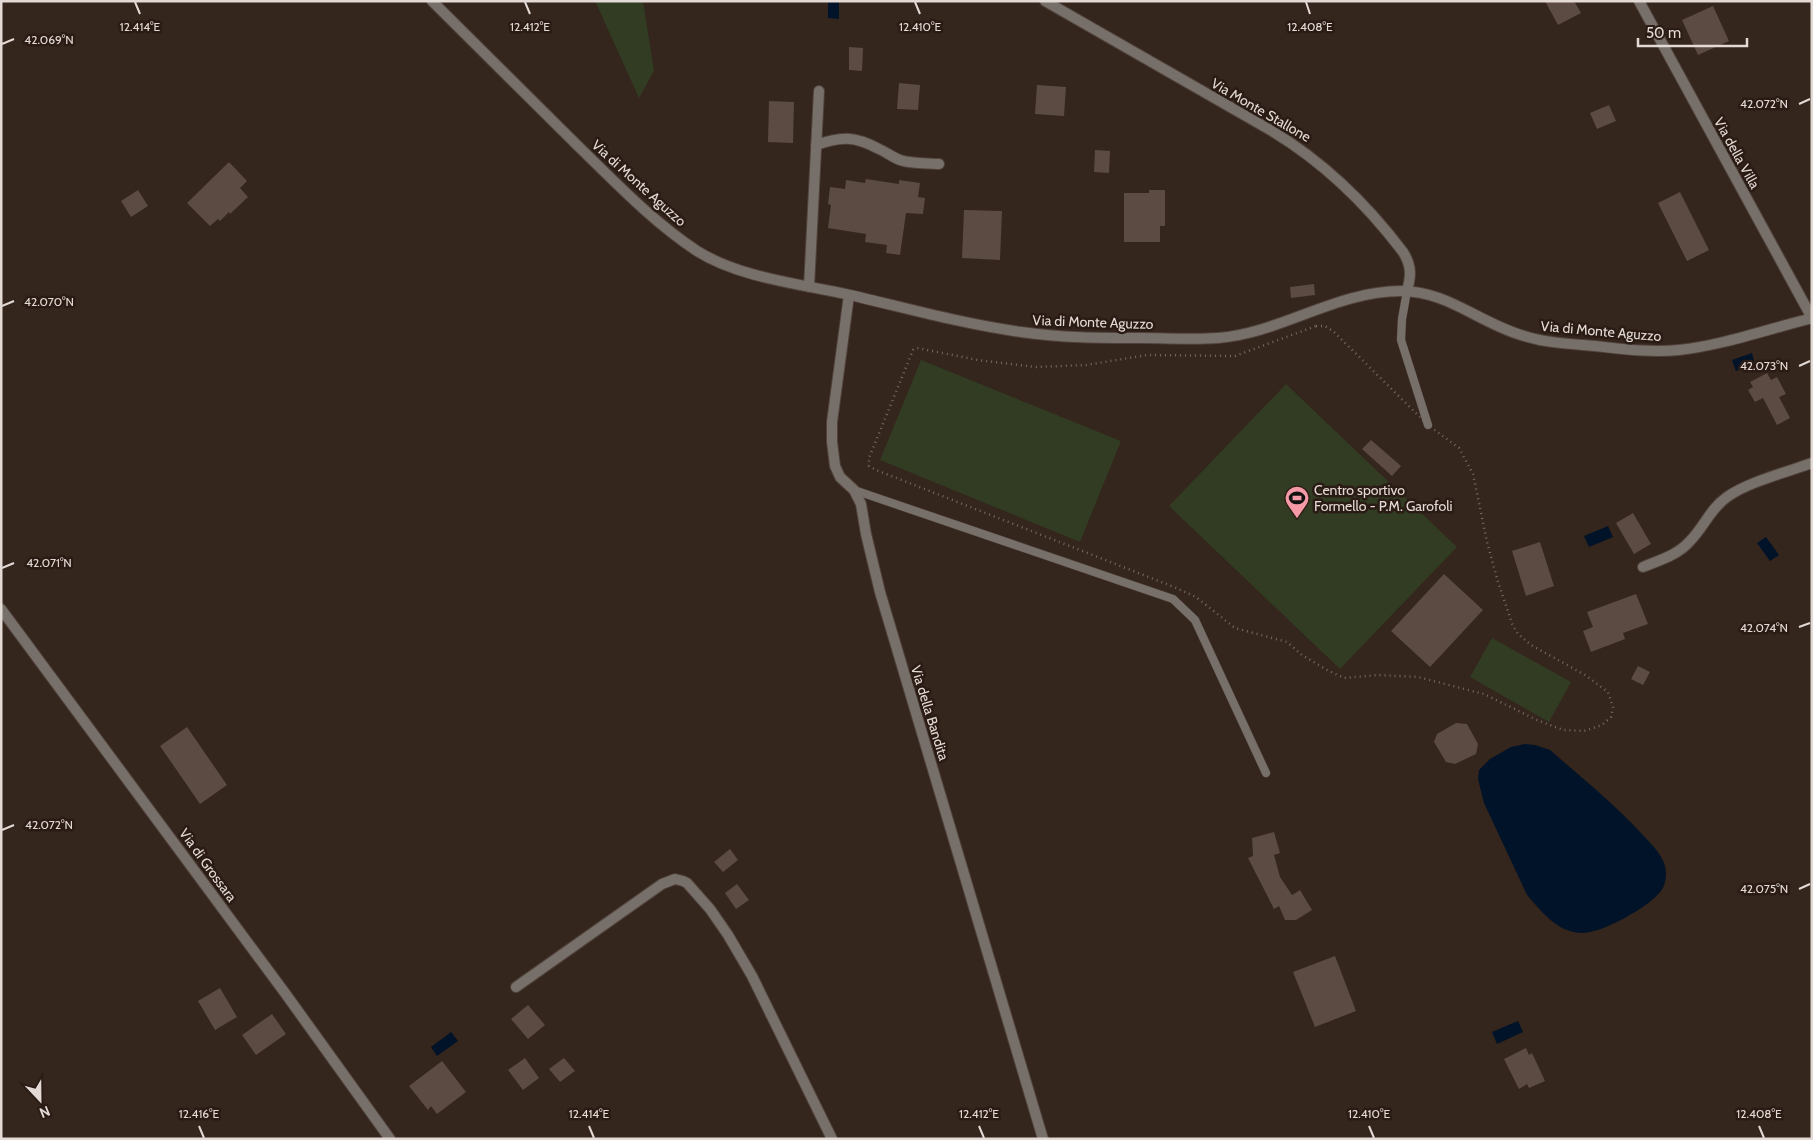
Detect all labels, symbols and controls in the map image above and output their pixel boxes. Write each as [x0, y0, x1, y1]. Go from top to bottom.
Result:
scale bar [1638, 15, 1747, 47]
text: 12.414°E [120, 19, 161, 34]
text: 12.412°E [510, 19, 550, 34]
text: 12.410°E [899, 19, 941, 34]
text: 12.408°E [1287, 19, 1333, 34]
text: 50 m [1646, 24, 1681, 42]
text: 42.069°N [24, 32, 74, 47]
street label: Via Monte Stallone [1208, 74, 1314, 146]
text: 42.072°N [1740, 96, 1788, 111]
street label: Via della Villa [1710, 114, 1764, 192]
street label: Via di Monte Aguzzo [588, 136, 690, 230]
text: 42.070°N [24, 294, 74, 309]
street label: Via di Monte Aguzzo [1032, 311, 1154, 333]
street label: Via di Monte Aguzzo [1540, 317, 1662, 345]
text: 42.073°N [1740, 358, 1788, 373]
place label: Centro sportivo Formello - P.M. Garofoli [1314, 481, 1452, 515]
sports icon: Centro sportivo Formello - P.M. Garofoli [1284, 485, 1310, 519]
text: 42.071°N [26, 555, 72, 570]
text: 42.074°N [1740, 620, 1788, 635]
street label: Via della Bandita [907, 663, 953, 763]
text: 42.072°N [25, 817, 73, 832]
street label: Via di Grossara [175, 825, 241, 906]
text: 42.075°N [1740, 881, 1788, 896]
north arrow [15, 1075, 65, 1125]
text: N [37, 1102, 53, 1122]
text: 12.416°E [179, 1106, 220, 1121]
text: 12.414°E [569, 1106, 610, 1121]
text: 12.412°E [959, 1106, 999, 1121]
text: 12.410°E [1348, 1106, 1390, 1121]
text: 12.408°E [1736, 1106, 1782, 1121]

